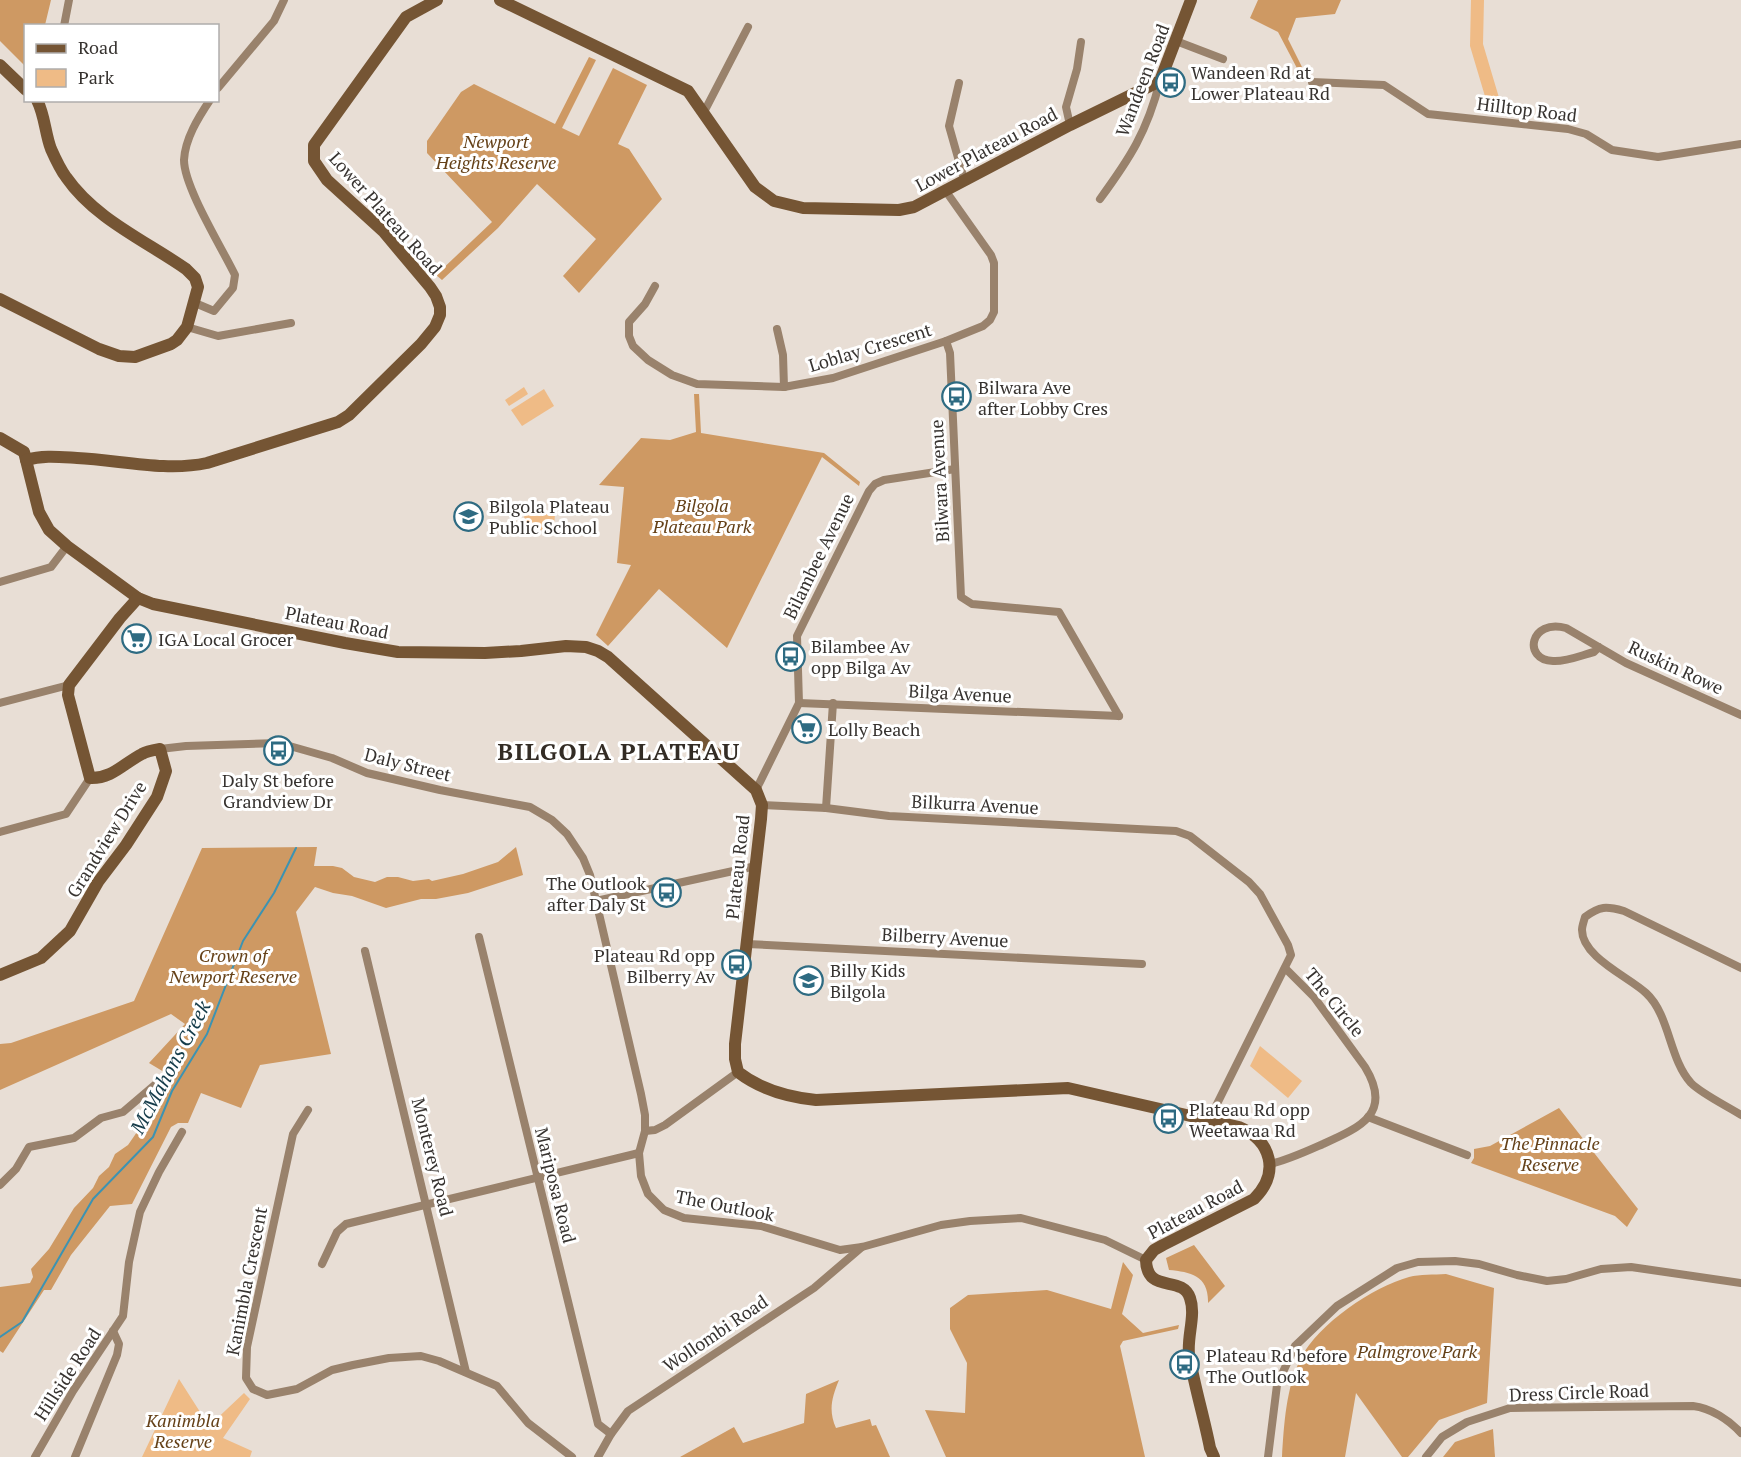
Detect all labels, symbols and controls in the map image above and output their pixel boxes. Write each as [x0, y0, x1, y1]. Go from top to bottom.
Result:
street label: Wandeen Road [1110, 20, 1174, 140]
legend [24, 24, 219, 102]
text: Road [78, 35, 118, 59]
place label: Wandeen Rd at Lower Plateau Rd [1191, 60, 1330, 105]
text: Park [78, 65, 115, 89]
bus stop icon: Wandeen Rd at Lower Plateau Rd [1154, 66, 1186, 98]
street label: Hilltop Road [1476, 91, 1578, 127]
street label: Lower Plateau Road [911, 101, 1061, 197]
park label: Newport Heights Reserve [435, 129, 556, 174]
street label: Lower Plateau Road [324, 146, 448, 280]
street label: Loblay Crescent [806, 317, 935, 377]
place label: Bilwara Ave after Lobby Cres [978, 375, 1108, 420]
bus stop icon: Bilwara Ave after Lobby Cres [941, 381, 973, 413]
street label: Bilwara Avenue [924, 419, 954, 543]
street label: Bilambee Avenue [777, 489, 859, 623]
park label: Bilgola Plateau Park [652, 493, 752, 538]
place label: Bilgola Plateau Public School [489, 494, 610, 539]
school or university icon: Bilgola Plateau Public School [452, 500, 484, 532]
street label: Plateau Road [283, 600, 391, 644]
supermarket icon: IGA Local Grocer [121, 623, 153, 655]
place label: IGA Local Grocer [158, 627, 294, 651]
place label: Bilambee Av opp Bilga Av [811, 634, 911, 679]
street label: Ruskin Rowe [1625, 635, 1727, 699]
bus stop icon: Bilambee Av opp Bilga Av [774, 640, 806, 672]
street label: Bilga Avenue [908, 678, 1012, 708]
supermarket icon: Lolly Beach [791, 713, 823, 745]
place label: Lolly Beach [828, 717, 921, 741]
bus stop icon: Daly St before Grandview Dr [262, 735, 294, 767]
district label: BILGOLA PLATEAU [497, 735, 741, 767]
street label: Daly Street [362, 742, 454, 786]
place label: Daly St before Grandview Dr [222, 768, 334, 813]
street label: Grandview Drive [61, 776, 151, 902]
street label: Bilkurra Avenue [911, 789, 1039, 819]
street label: Plateau Road [720, 814, 754, 920]
place label: The Outlook after Daly St [546, 871, 647, 916]
bus stop icon: The Outlook after Daly St [651, 877, 683, 909]
street label: Bilberry Avenue [881, 922, 1009, 952]
park label: Crown of Newport Reserve [168, 943, 297, 988]
place label: Plateau Rd opp Bilberry Av [594, 943, 716, 988]
bus stop icon: Plateau Rd opp Bilberry Av [720, 949, 752, 981]
place label: Billy Kids Bilgola [830, 958, 906, 1003]
street label: The Circle [1300, 963, 1370, 1041]
school or university icon: Billy Kids Bilgola [793, 964, 825, 996]
water label: McMahons Creek [123, 995, 217, 1139]
street label: Monterey Road [407, 1095, 459, 1219]
place label: Plateau Rd opp Weetawaa Rd [1189, 1097, 1310, 1142]
bus stop icon: Plateau Rd opp Weetawaa Rd [1152, 1103, 1184, 1135]
street label: Mariposa Road [530, 1125, 582, 1245]
park label: The Pinnacle Reserve [1500, 1131, 1600, 1176]
street label: Plateau Road [1143, 1174, 1247, 1244]
street label: The Outlook [674, 1184, 777, 1226]
street label: Kanimbla Crescent [220, 1204, 272, 1357]
street label: Wollombi Road [658, 1289, 772, 1377]
street label: Hillside Road [28, 1323, 106, 1425]
park label: Palmgrove Park [1356, 1339, 1477, 1363]
place label: Plateau Rd before The Outlook [1206, 1343, 1347, 1388]
bus stop icon: Plateau Rd before The Outlook [1169, 1349, 1201, 1381]
street label: Dress Circle Road [1509, 1378, 1649, 1406]
park label: Kanimbla Reserve [145, 1408, 220, 1453]

